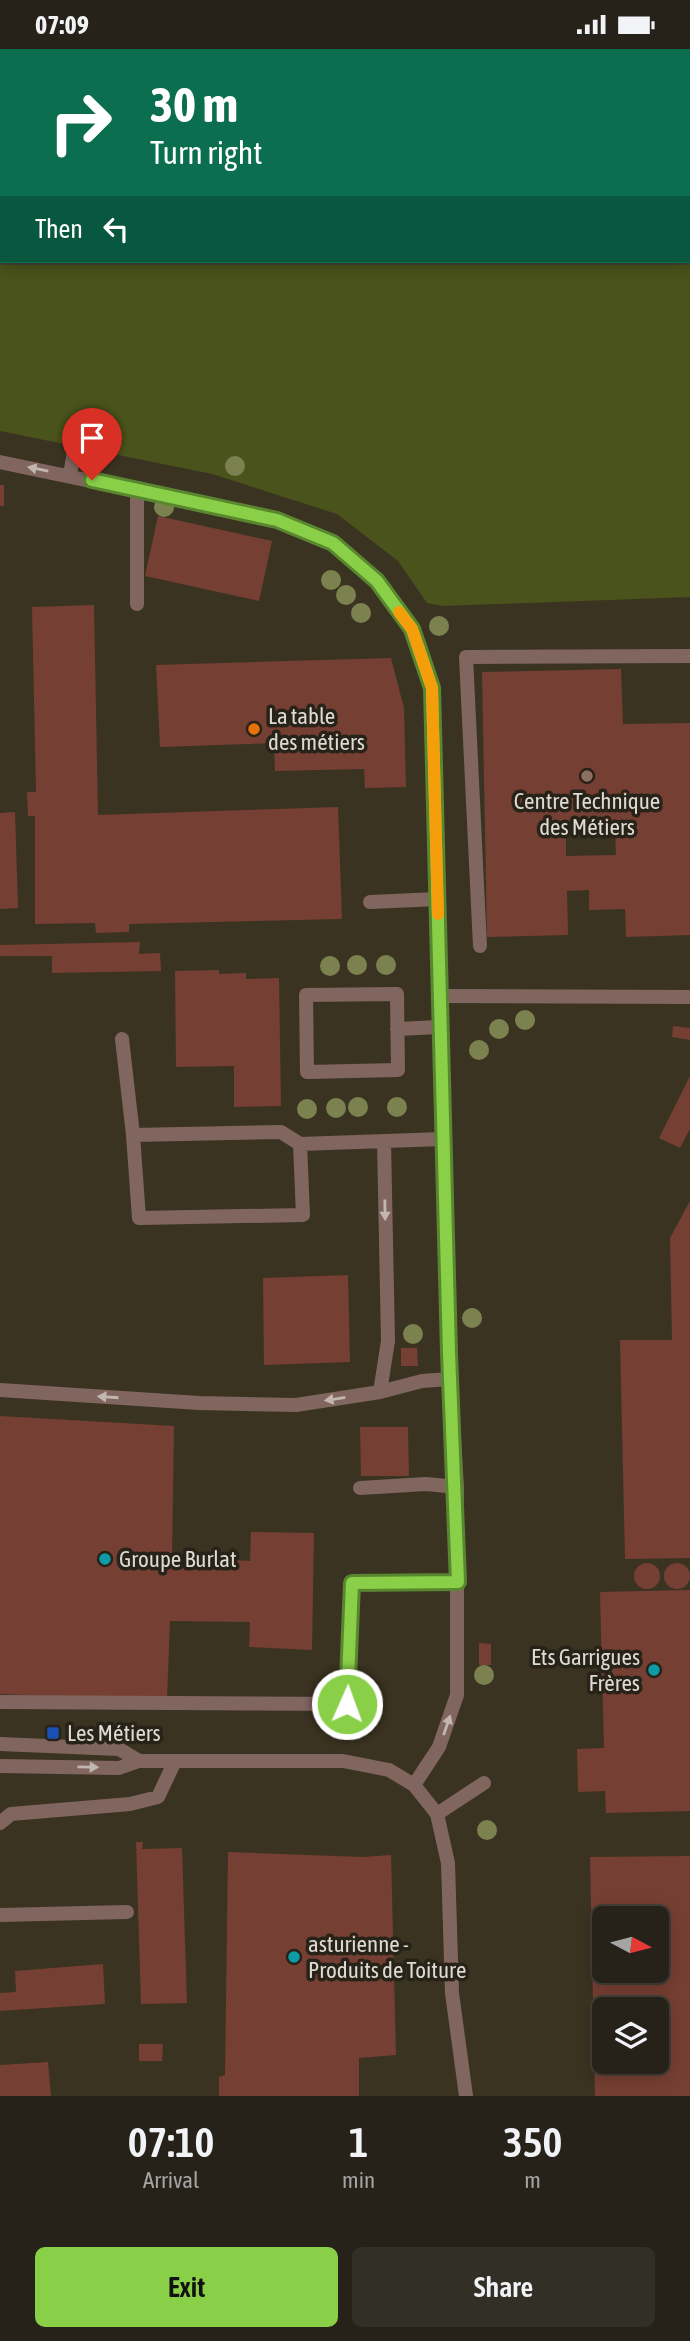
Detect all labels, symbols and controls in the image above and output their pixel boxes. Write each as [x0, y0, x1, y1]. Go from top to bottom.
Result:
text: 07:09 [35, 10, 89, 40]
text: 30 m [150, 76, 238, 132]
icon: right [35, 77, 126, 168]
text: Turn right [150, 134, 263, 171]
icon: left [97, 210, 135, 248]
text: Then [35, 214, 83, 244]
pin [62, 408, 122, 480]
icon: arrive [73, 419, 111, 457]
one-way arrow [27, 463, 49, 474]
place label: La table des métiers [268, 703, 365, 755]
marker: La table des métiers [246, 721, 262, 737]
marker: Centre Technique des Métiers [579, 768, 595, 784]
place label: Centre Technique des Métiers [514, 788, 660, 840]
one-way arrow [380, 1200, 391, 1222]
one-way arrow [97, 1391, 119, 1402]
one-way arrow [324, 1394, 346, 1405]
place label: Groupe Burlat [119, 1546, 237, 1572]
marker: Groupe Burlat [97, 1551, 113, 1567]
place label: Ets Garrigues Frères [531, 1644, 640, 1696]
marker: Ets Garrigues Frères [646, 1662, 662, 1678]
position arrow [310, 1667, 384, 1741]
one-way arrow [442, 1715, 453, 1736]
place label: Les Métiers [67, 1720, 161, 1746]
marker: Les Métiers [45, 1725, 61, 1741]
one-way arrow [78, 1762, 100, 1773]
north arrow [592, 1906, 668, 1983]
map controls [592, 1906, 669, 2074]
place label: asturienne - Produits de Toiture [308, 1931, 466, 1983]
marker: asturienne - Produits de Toiture [286, 1949, 302, 1965]
button: layers [592, 1997, 669, 2074]
text: 07:10 [128, 2118, 214, 2166]
text: 1 [349, 2118, 368, 2166]
text: 350 [503, 2118, 562, 2166]
text: Arrival [143, 2167, 199, 2193]
text: min [342, 2167, 375, 2193]
text: m [524, 2167, 541, 2193]
button: Exit [35, 2247, 338, 2327]
button: Share [352, 2247, 655, 2327]

